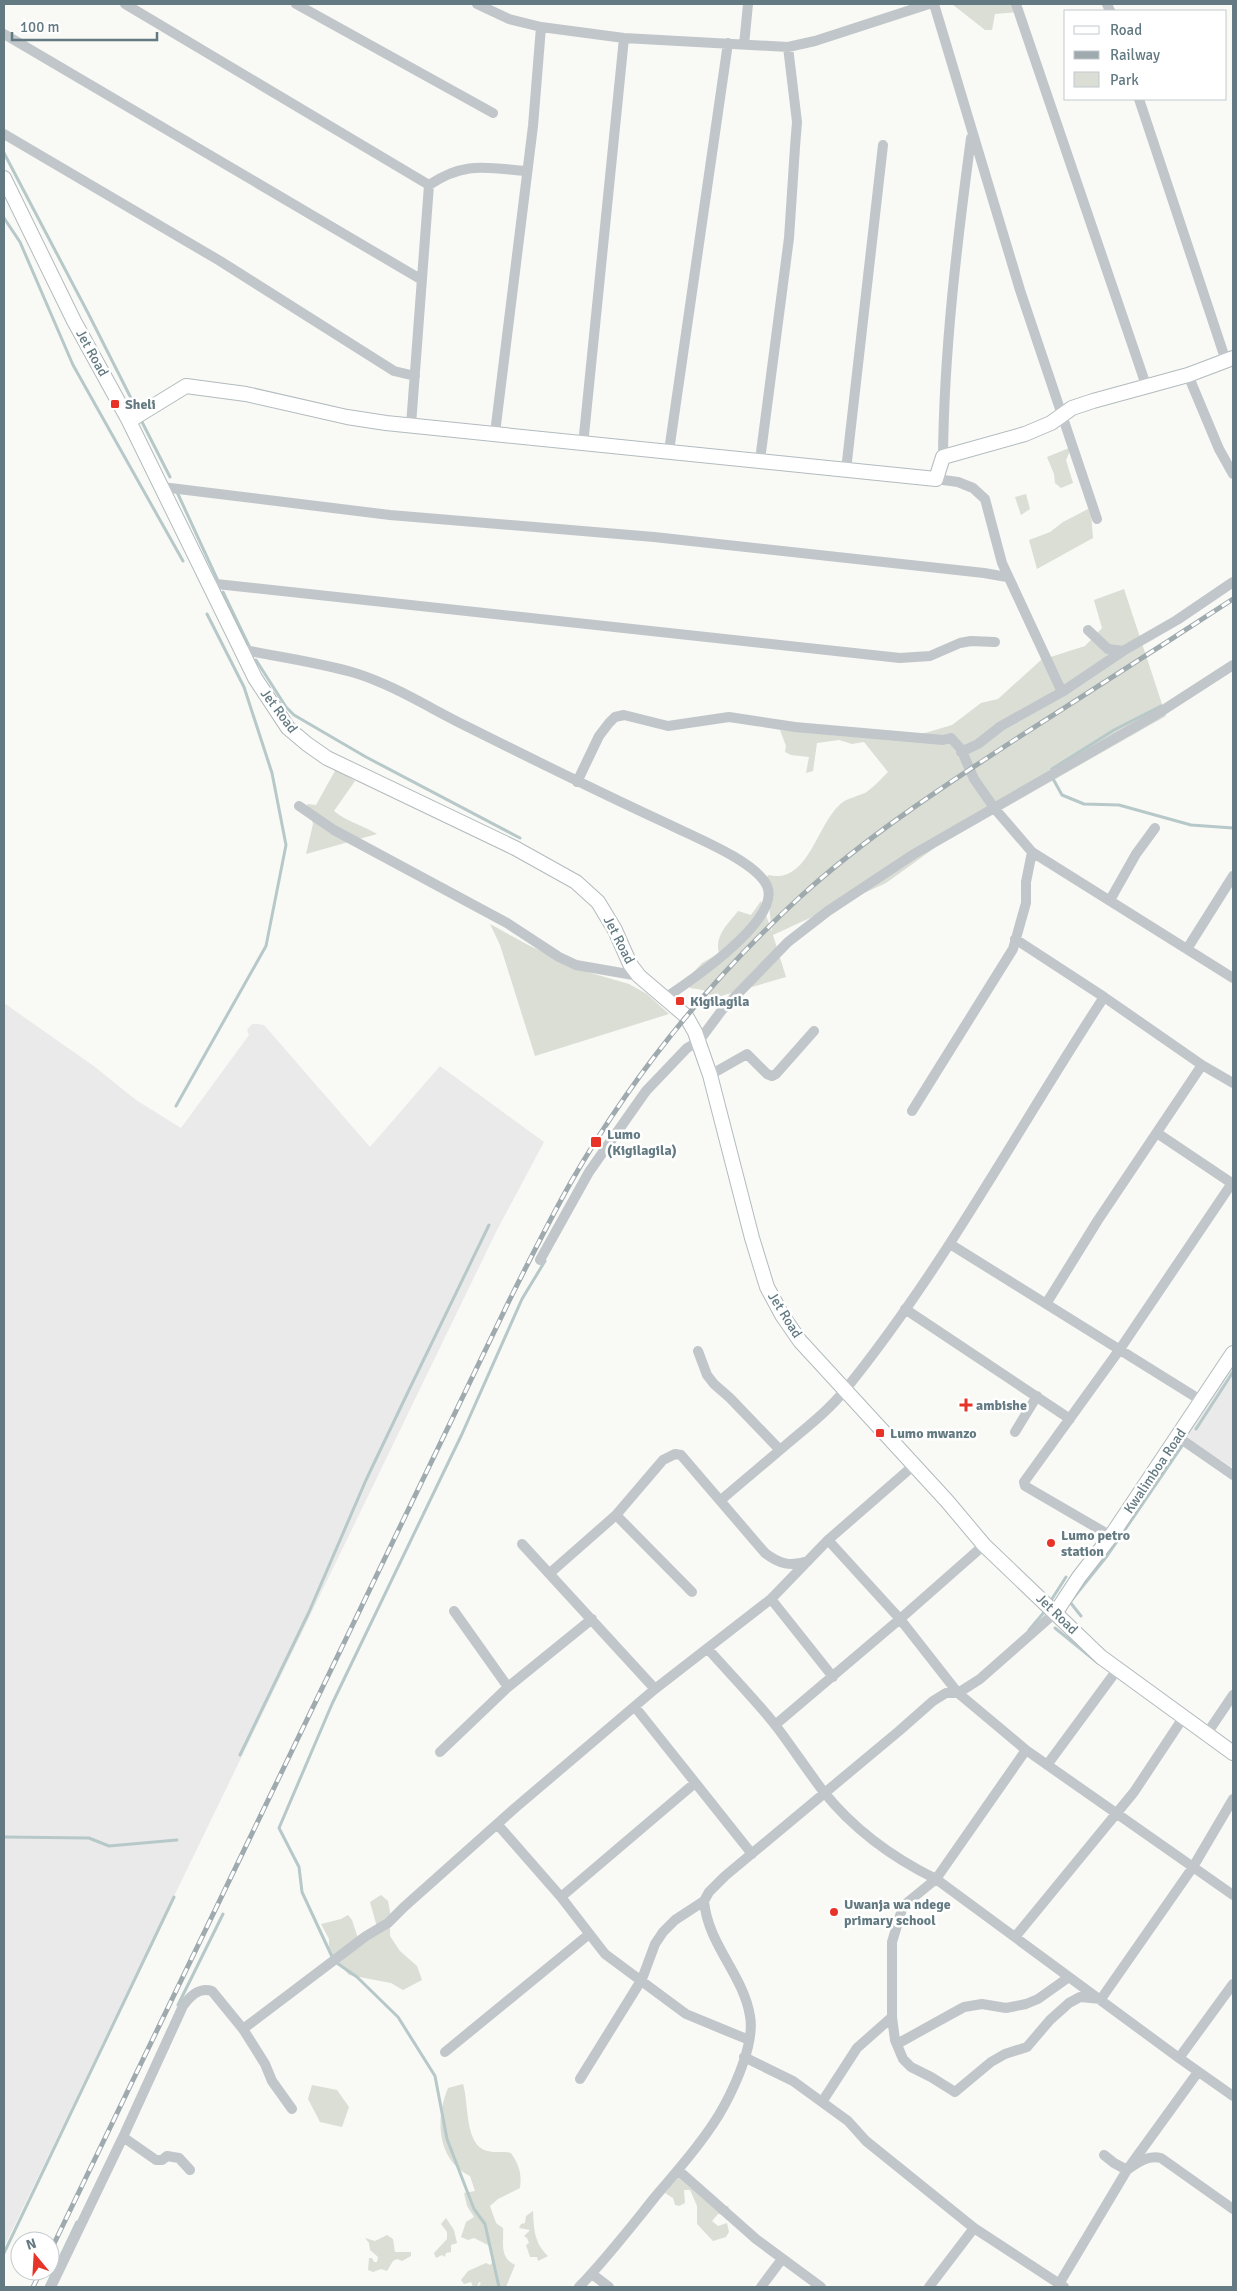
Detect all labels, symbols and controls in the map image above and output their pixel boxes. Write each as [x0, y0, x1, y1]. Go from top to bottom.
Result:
scale bar [12, 10, 158, 42]
legend [1064, 10, 1227, 100]
text: 100 m [20, 18, 60, 36]
text: Road [1110, 21, 1142, 39]
text: Railway [1110, 46, 1160, 64]
text: Park [1110, 71, 1139, 89]
street label: Jet Road [72, 326, 112, 380]
place label: Sheli [125, 396, 156, 413]
marker: Sheli [109, 398, 121, 410]
street label: Jet Road [257, 685, 301, 737]
street label: Jet Road [600, 913, 638, 967]
place label: Kigilagila [690, 993, 749, 1010]
marker: Kigilagila [674, 995, 686, 1007]
place label: Lumo (Kigilagila) [607, 1126, 677, 1159]
marker: Lumo (Kigilagila) [589, 1135, 603, 1149]
street label: Jet Road [764, 1289, 806, 1341]
place label: ambishe [976, 1397, 1027, 1414]
marker: ambishe [960, 1399, 972, 1411]
place label: Lumo mwanzo [890, 1425, 977, 1442]
street label: Kwalimboa Road [1120, 1425, 1190, 1517]
marker: Lumo mwanzo [874, 1427, 886, 1439]
place label: Lumo petro station [1061, 1527, 1130, 1560]
marker: Lumo petro station [1045, 1537, 1057, 1549]
street label: Jet Road [1033, 1590, 1081, 1638]
place label: Uwanja wa ndege primary school [844, 1896, 951, 1929]
marker: Uwanja wa ndege primary school [828, 1906, 840, 1918]
north arrow [10, 2231, 60, 2281]
text: N [24, 2235, 38, 2254]

